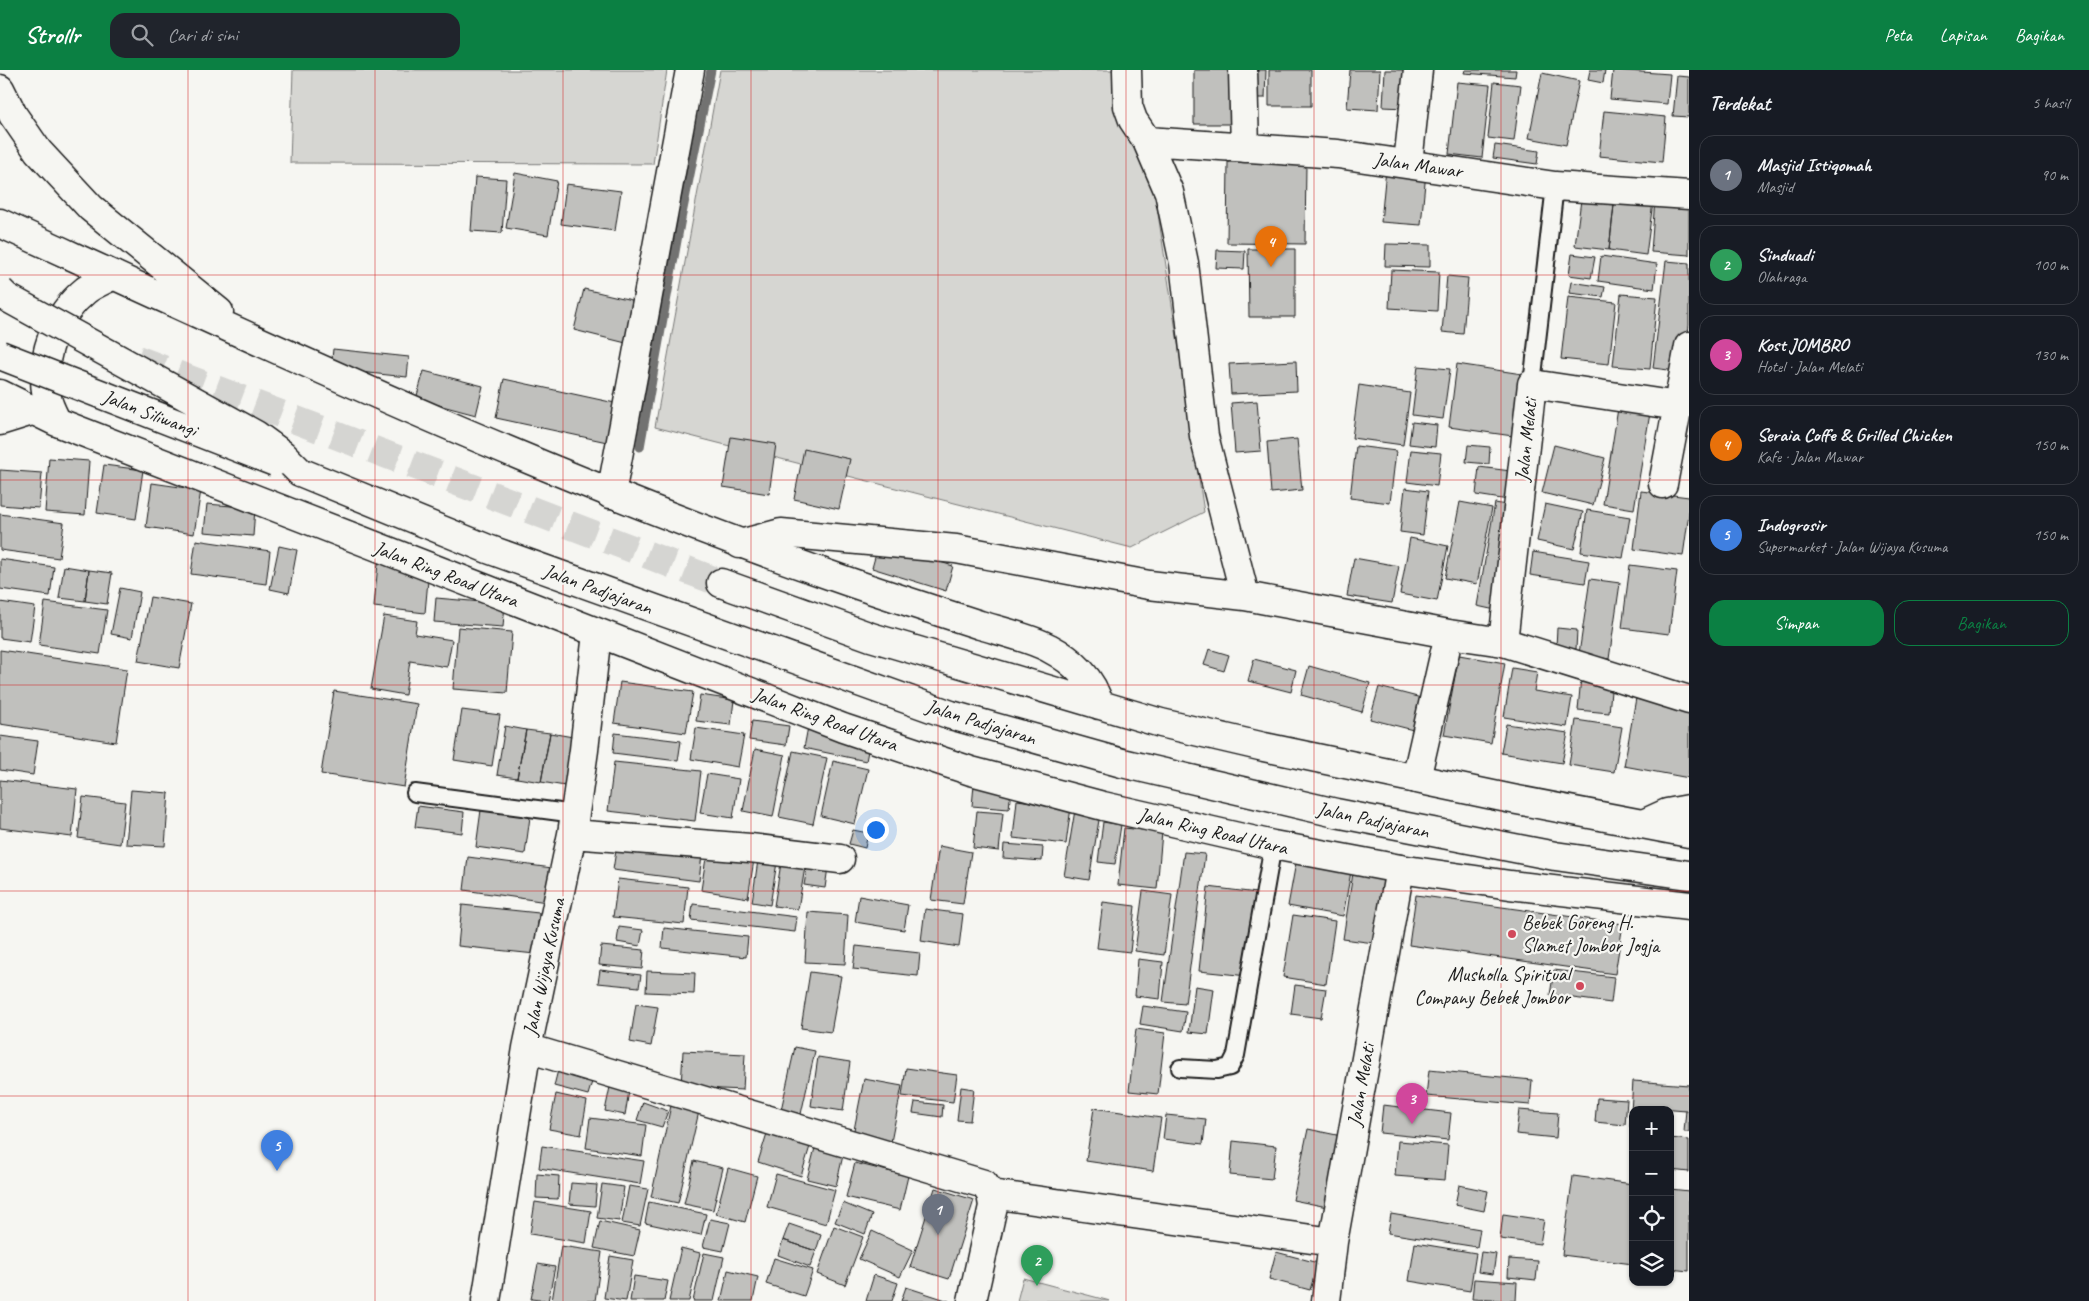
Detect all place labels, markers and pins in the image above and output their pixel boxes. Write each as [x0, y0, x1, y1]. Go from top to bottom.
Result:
pin: 4 [1255, 226, 1287, 267]
place label: Bebek Goreng H. Slamet Jombor Jogja [1522, 910, 1661, 958]
marker: Bebek Goreng H. Slamet Jombor Jogja [1506, 928, 1518, 940]
place label: Musholla Spiritual Company Bebek Jombor [1414, 962, 1574, 1010]
marker: Musholla Spiritual Company Bebek Jombor [1574, 980, 1586, 992]
pin: 3 [1396, 1083, 1428, 1124]
pin: 5 [261, 1130, 293, 1171]
pin: 1 [922, 1194, 954, 1235]
pin: 2 [1021, 1245, 1053, 1286]

